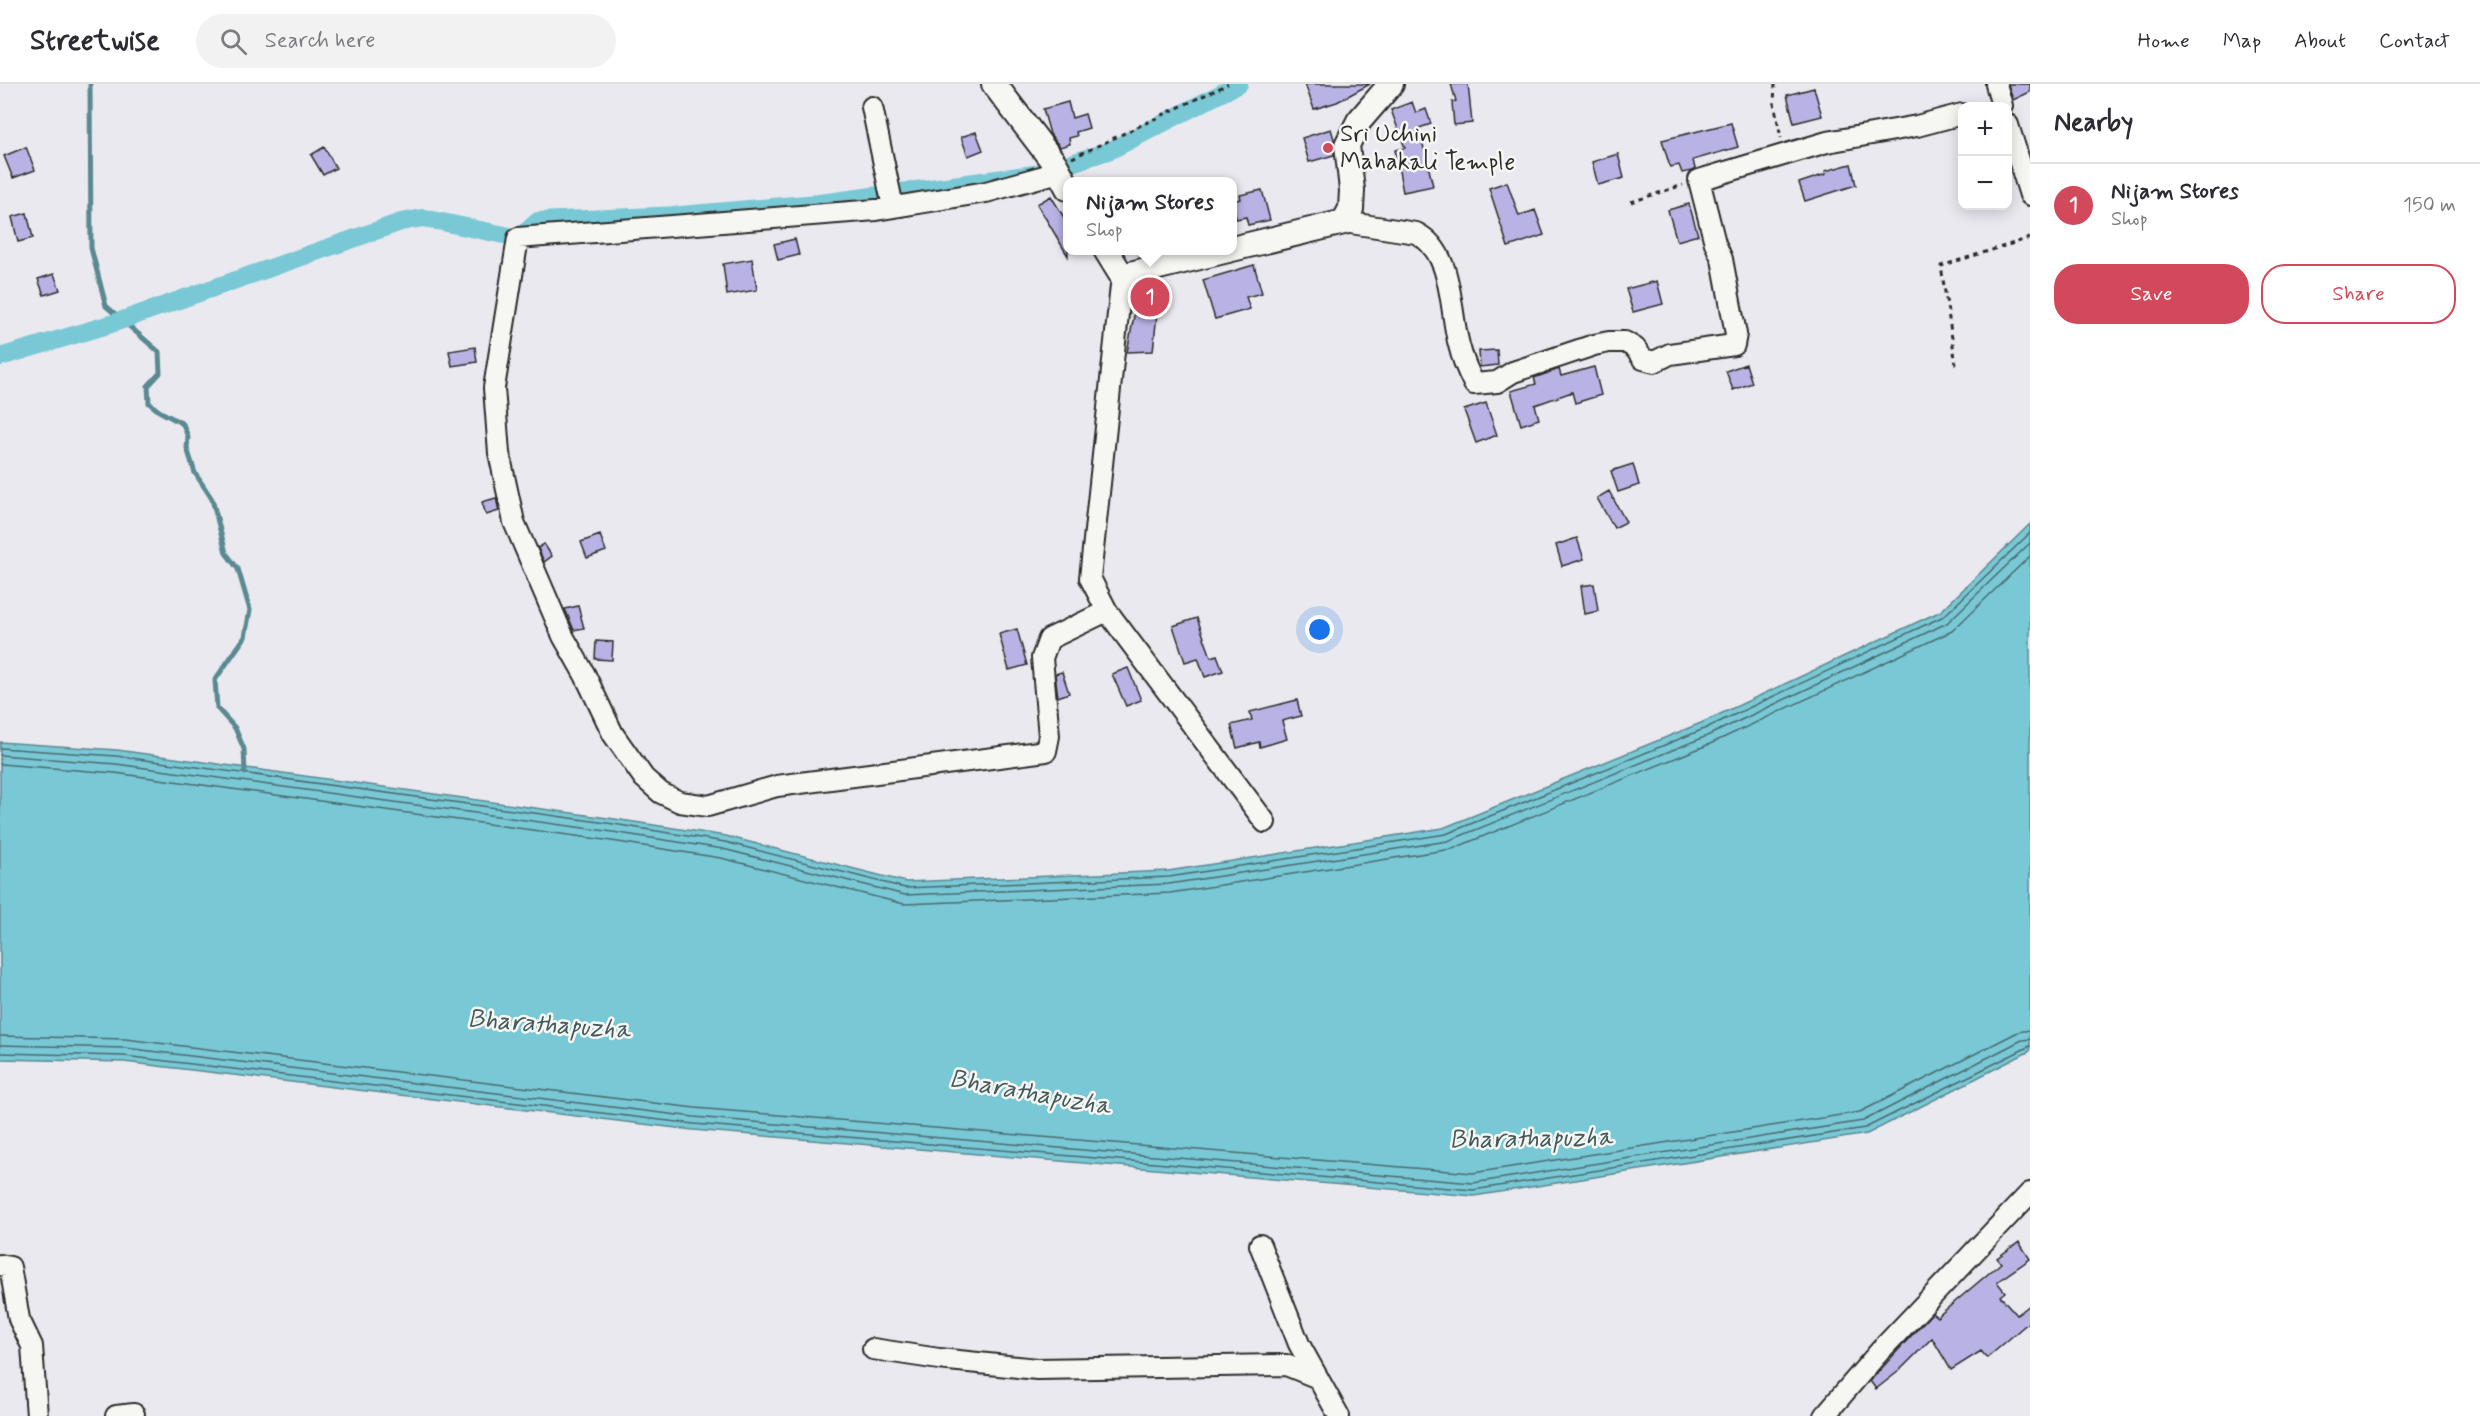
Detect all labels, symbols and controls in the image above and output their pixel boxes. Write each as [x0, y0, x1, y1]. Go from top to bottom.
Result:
search box [196, 14, 616, 68]
text: Streetwise [30, 23, 160, 60]
icon: search [217, 25, 250, 58]
text: Search here [265, 27, 375, 55]
text: Home [2138, 27, 2190, 55]
text: Map [2223, 27, 2261, 55]
text: About [2294, 27, 2346, 55]
text: Contact [2379, 27, 2450, 55]
map controls [1958, 102, 2012, 210]
button: + [1958, 102, 2012, 156]
text: Nearby [2054, 106, 2133, 140]
place label: Sri Uchini Mahakali Temple [1340, 119, 1515, 178]
marker: Sri Uchini Mahakali Temple [1321, 141, 1335, 155]
button: − [1958, 156, 2012, 210]
popup [1063, 177, 1237, 255]
text: Nijam Stores [2111, 178, 2239, 206]
text: Nijam Stores [1086, 189, 1214, 217]
text: 1 [2069, 192, 2078, 219]
text: 150 m [2403, 192, 2456, 219]
text: Shop [2111, 206, 2148, 233]
text: Shop [1086, 217, 1123, 244]
button: Save [2054, 264, 2249, 324]
button: Share [2261, 264, 2456, 324]
pin: 1 [1130, 274, 1170, 320]
your location [1305, 615, 1334, 644]
water label: Bharathapuzha [466, 1002, 633, 1048]
water label: Bharathapuzha [946, 1062, 1115, 1124]
water label: Bharathapuzha [1449, 1121, 1615, 1157]

